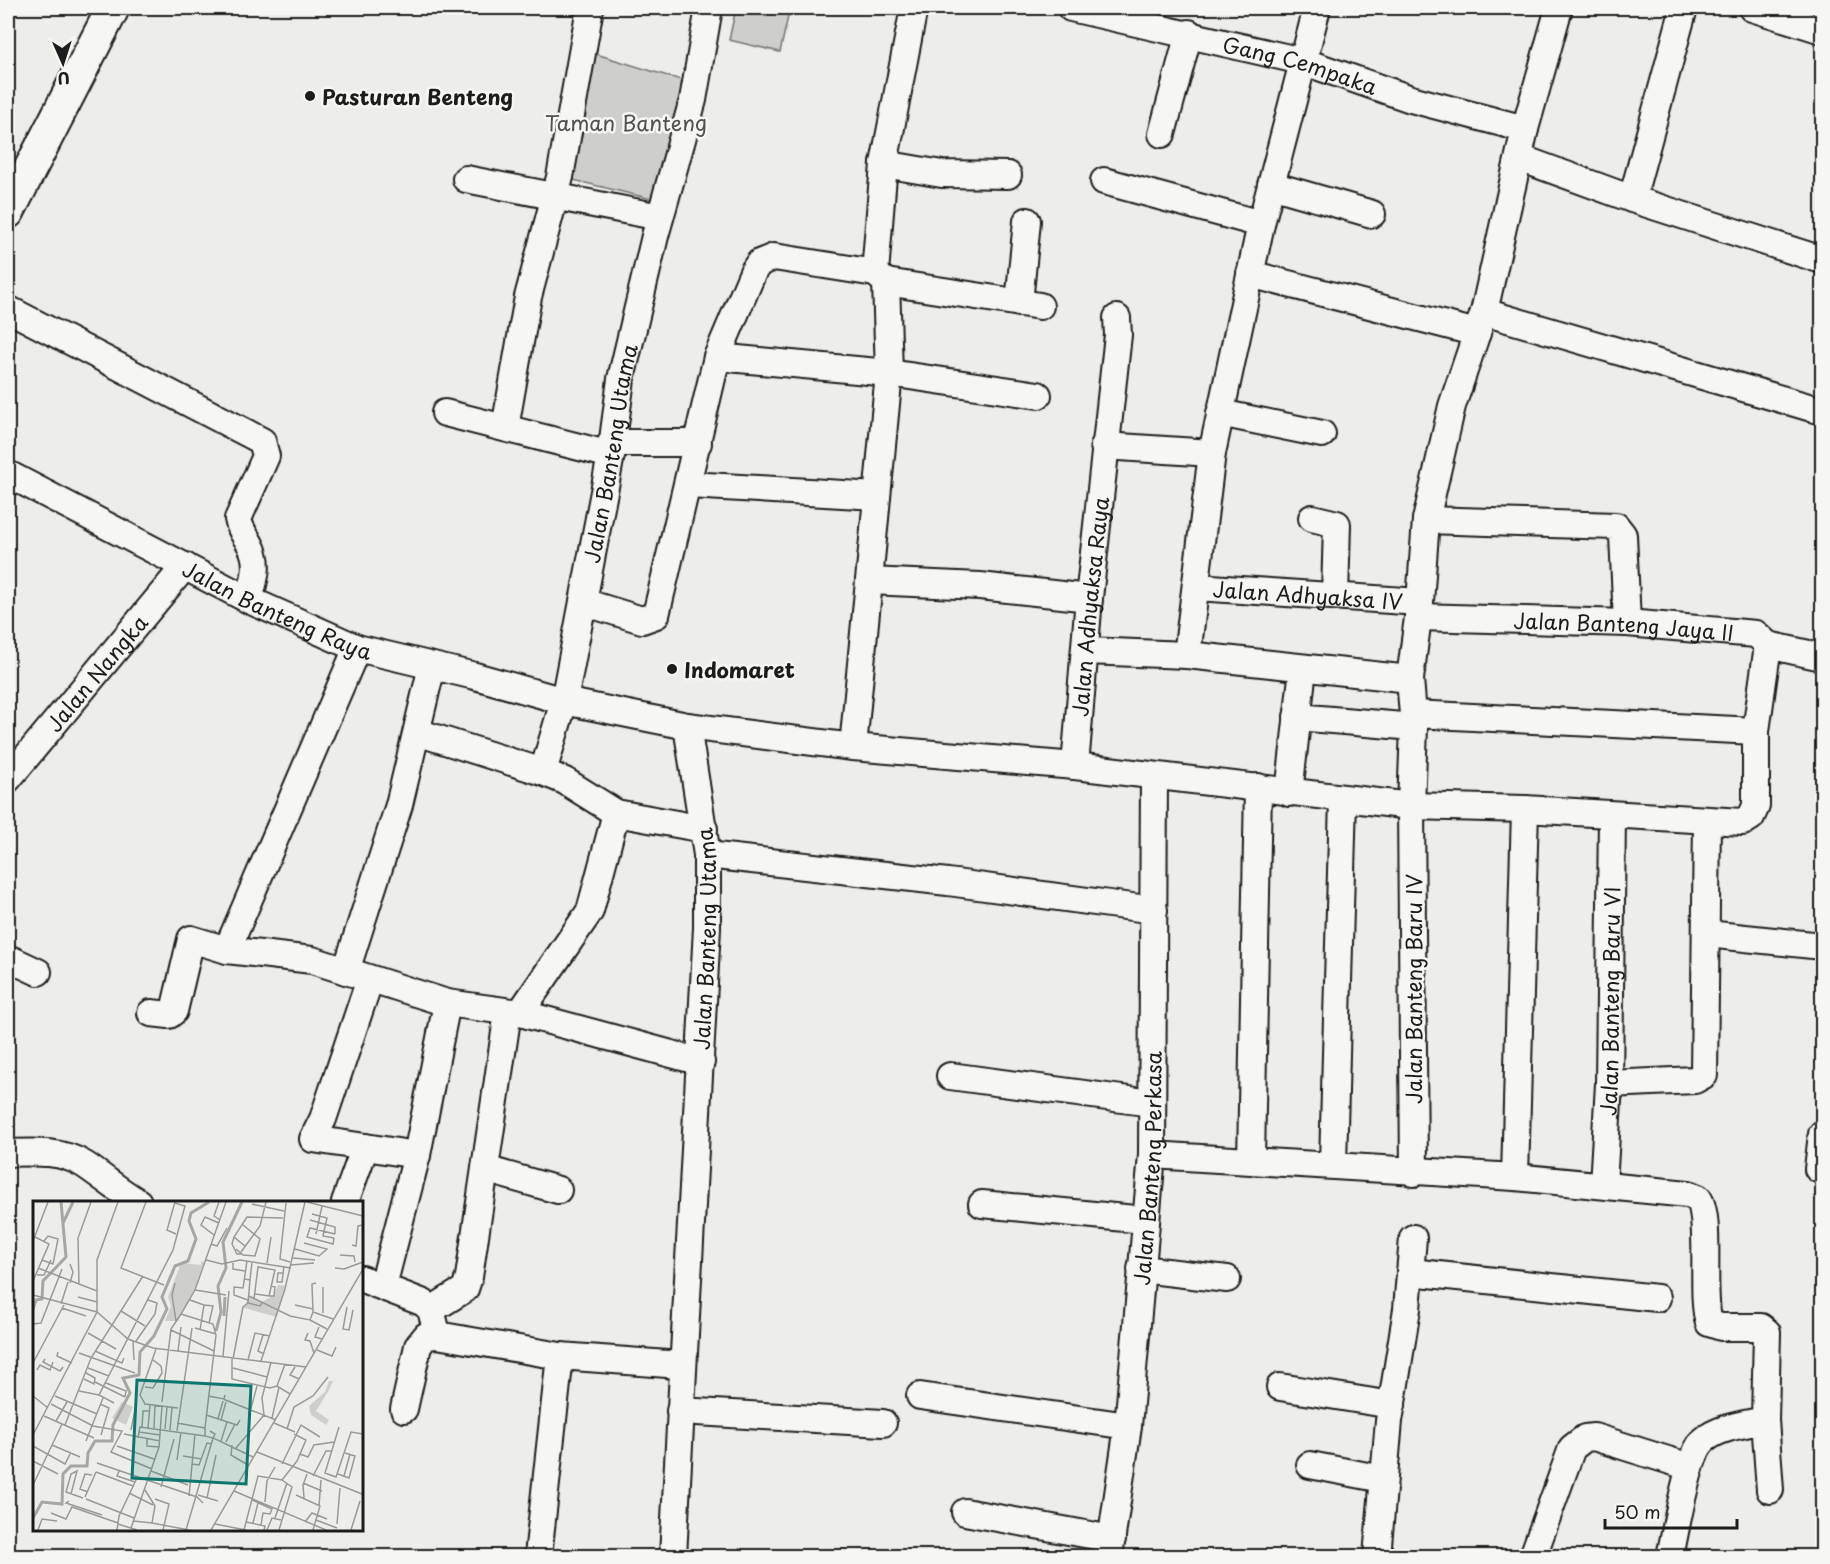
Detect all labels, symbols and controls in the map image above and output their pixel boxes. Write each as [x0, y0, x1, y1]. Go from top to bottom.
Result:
street label: Gang Cempaka [1220, 27, 1382, 102]
north arrow [33, 33, 93, 93]
text: U [57, 67, 71, 91]
place label: Pasturan Benteng [322, 80, 513, 112]
marker: Pasturan Benteng [303, 89, 317, 103]
park label: Taman Banteng [545, 106, 707, 138]
street label: Jalan Banteng Utama [575, 340, 645, 566]
street label: Jalan Adhyaksa Raya [1063, 494, 1116, 718]
street label: Jalan Banteng Raya [177, 552, 376, 667]
street label: Jalan Adhyaksa IV [1212, 572, 1404, 617]
street label: Jalan Banteng Jaya II [1513, 604, 1735, 648]
street label: Jalan Nangka [38, 607, 155, 738]
place label: Indomaret [684, 653, 795, 685]
marker: Indomaret [665, 662, 679, 676]
street label: Jalan Banteng Utama [684, 825, 724, 1051]
street label: Jalan Banteng Baru IV [1397, 874, 1429, 1104]
street label: Jalan Banteng Baru VI [1591, 886, 1627, 1117]
street label: Jalan Banteng Perkasa [1125, 1050, 1169, 1287]
inset map [33, 1201, 363, 1531]
scale bar [1605, 1492, 1737, 1530]
text: 50 m [1614, 1498, 1661, 1525]

